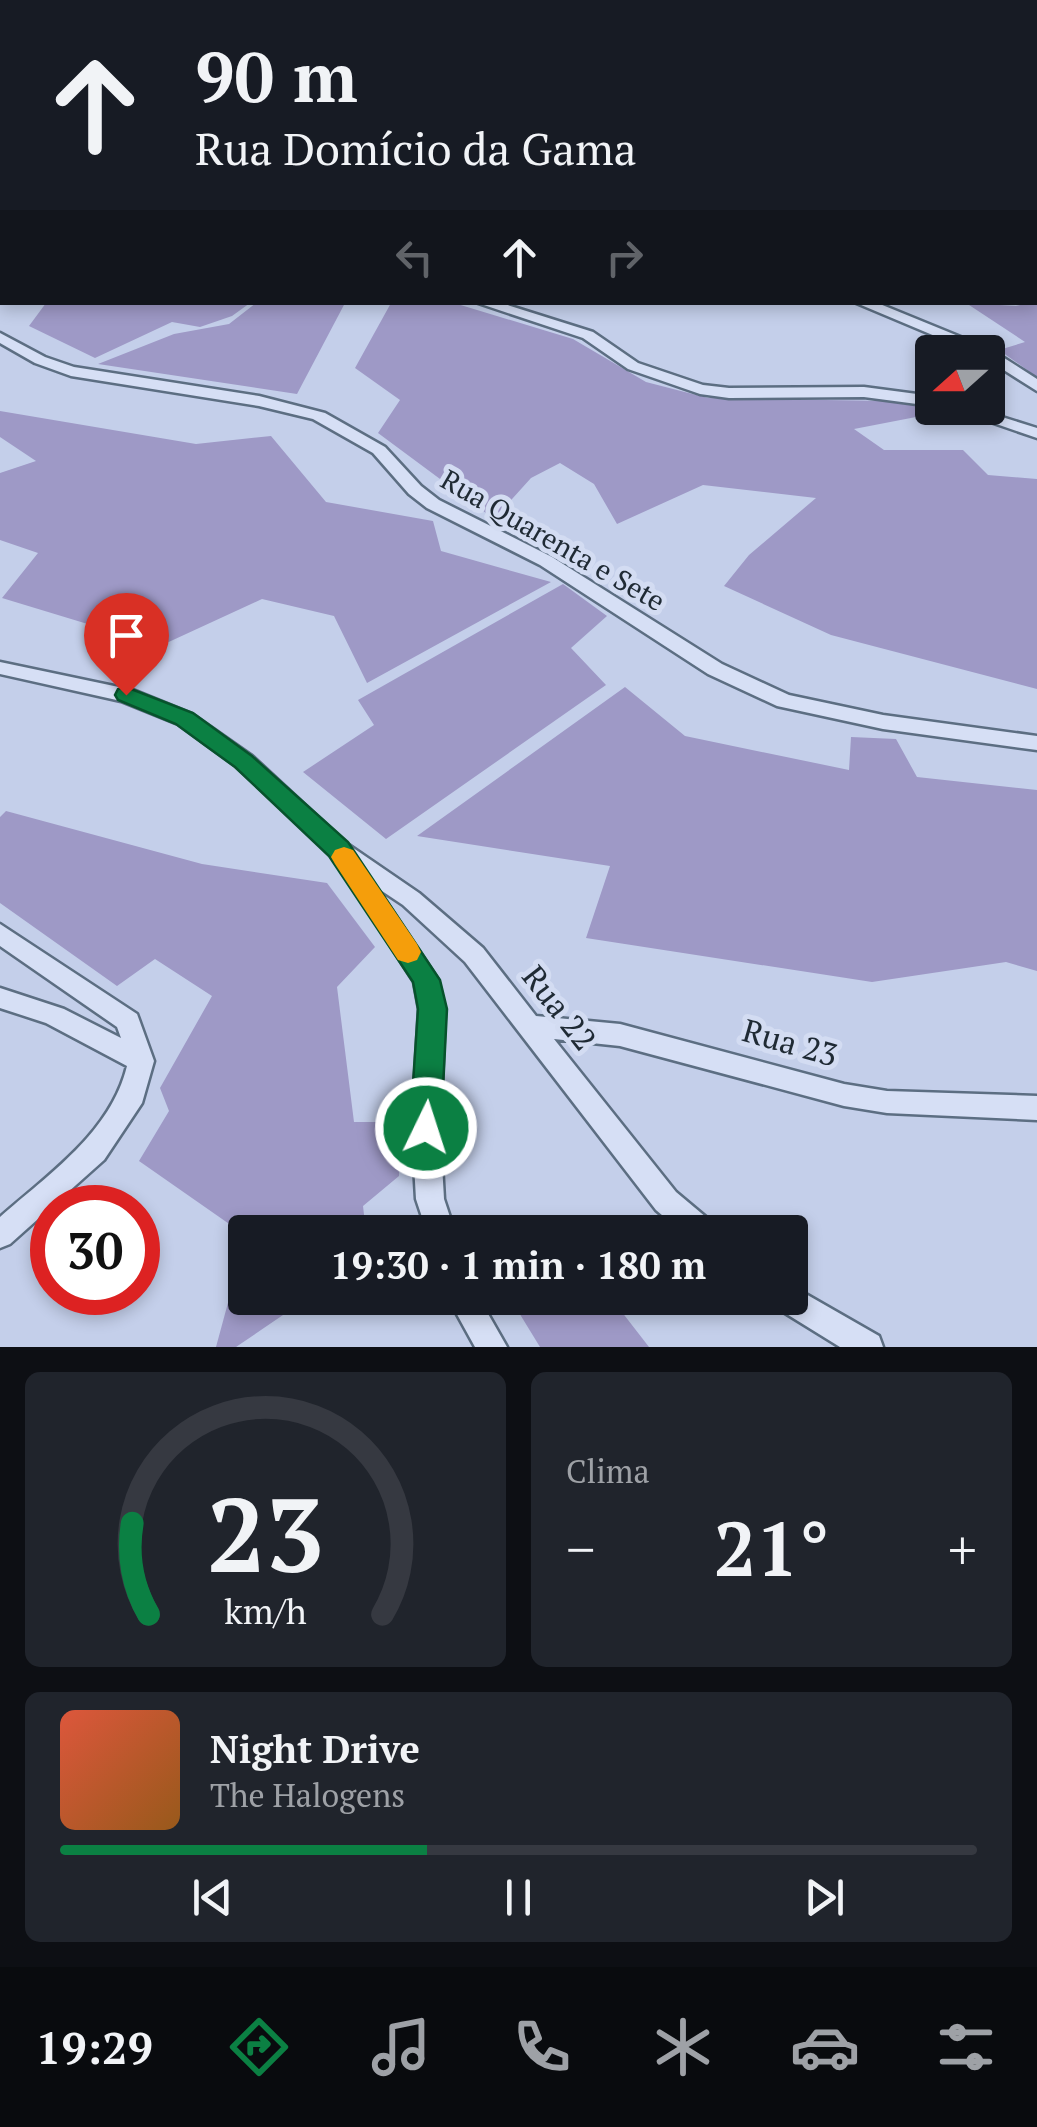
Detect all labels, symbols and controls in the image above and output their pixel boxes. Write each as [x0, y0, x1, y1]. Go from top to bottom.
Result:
text: 90 m [195, 29, 358, 122]
icon: ahead [30, 40, 160, 170]
text: Rua Domício da Gama [195, 118, 637, 178]
icon: left [387, 230, 442, 285]
icon: ahead [492, 230, 547, 285]
icon: right [597, 230, 652, 285]
north arrow [915, 335, 1005, 425]
map controls [915, 335, 1005, 425]
street label: Rua Quarenta e Sete [434, 460, 672, 619]
pin [84, 593, 169, 696]
icon: arrive [99, 608, 154, 663]
street label: Rua 22 [513, 956, 606, 1058]
street label: Rua 23 [738, 1009, 843, 1076]
position arrow [374, 1076, 478, 1180]
speed limit sign: 30 [30, 1185, 160, 1315]
text: 19:30 · 1 min · 180 m [330, 1240, 706, 1290]
text: Clima [566, 1450, 650, 1492]
text: 23 [207, 1464, 324, 1602]
text: 21° [714, 1498, 829, 1597]
text: − [566, 1512, 595, 1585]
text: + [948, 1512, 977, 1585]
text: km/h [224, 1587, 307, 1634]
text: Night Drive [210, 1724, 420, 1774]
text: The Halogens [210, 1774, 405, 1816]
icon: previous [185, 1870, 240, 1925]
icon: pause [491, 1870, 546, 1925]
icon: next [797, 1870, 852, 1925]
icon: directions [224, 2012, 294, 2082]
icon: music [366, 2012, 436, 2082]
icon: phone [507, 2012, 577, 2082]
icon: climate [648, 2012, 718, 2082]
icon: car [790, 2012, 860, 2082]
icon: filters [931, 2012, 1001, 2082]
text: 19:29 [36, 2017, 153, 2077]

